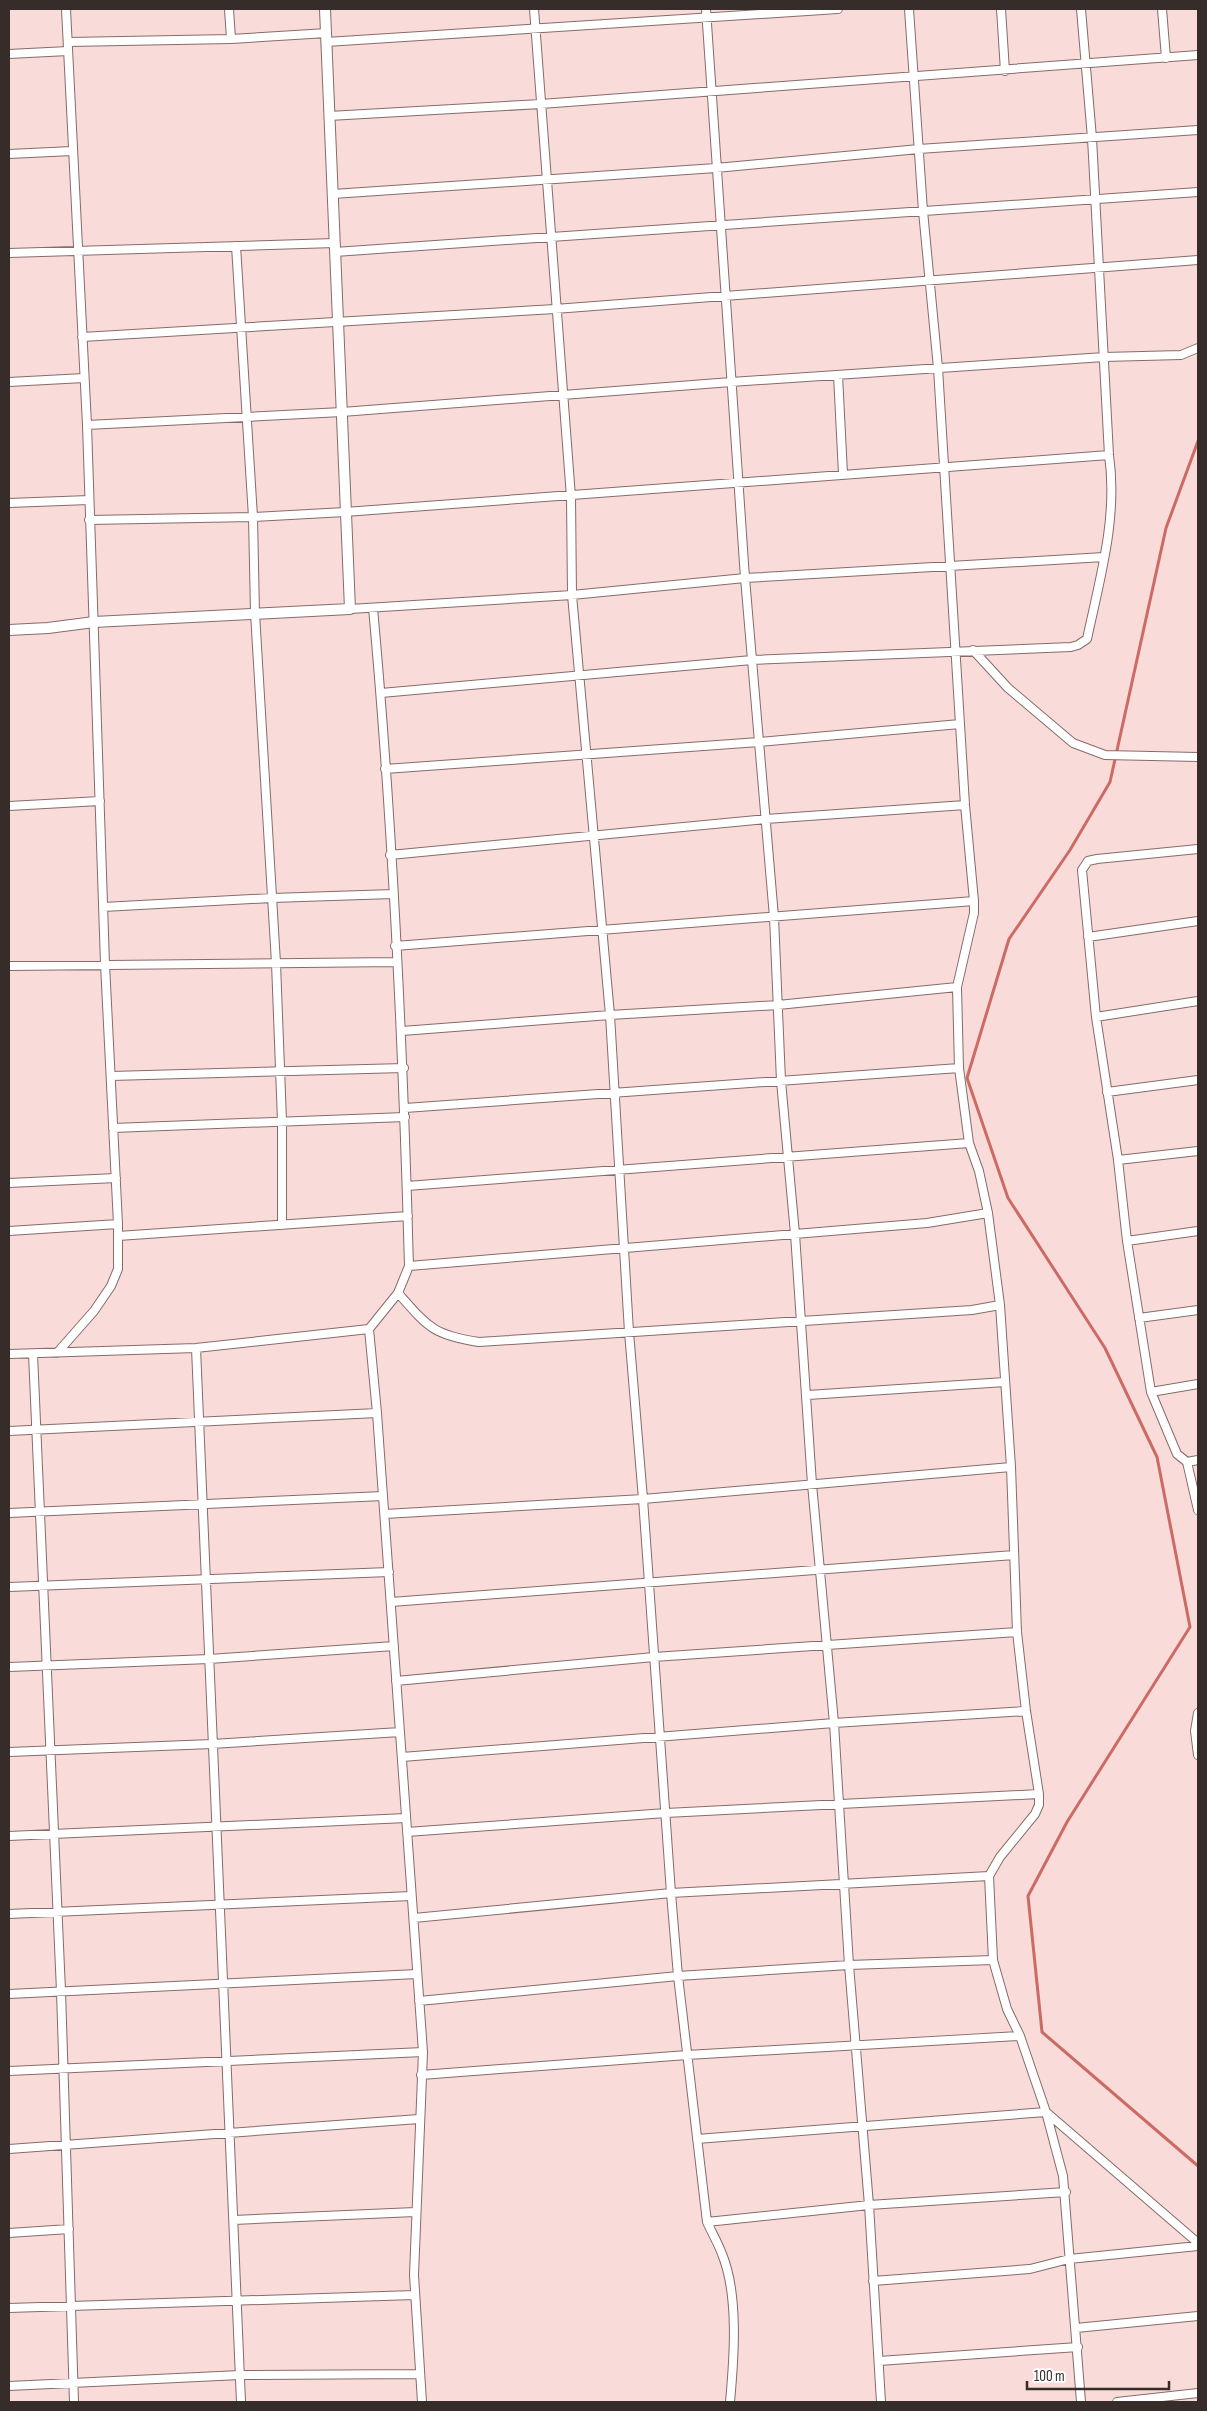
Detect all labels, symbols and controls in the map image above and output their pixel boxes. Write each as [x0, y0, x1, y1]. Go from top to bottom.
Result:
scale bar [1027, 2358, 1170, 2390]
text: 100 m [1034, 2367, 1065, 2386]

